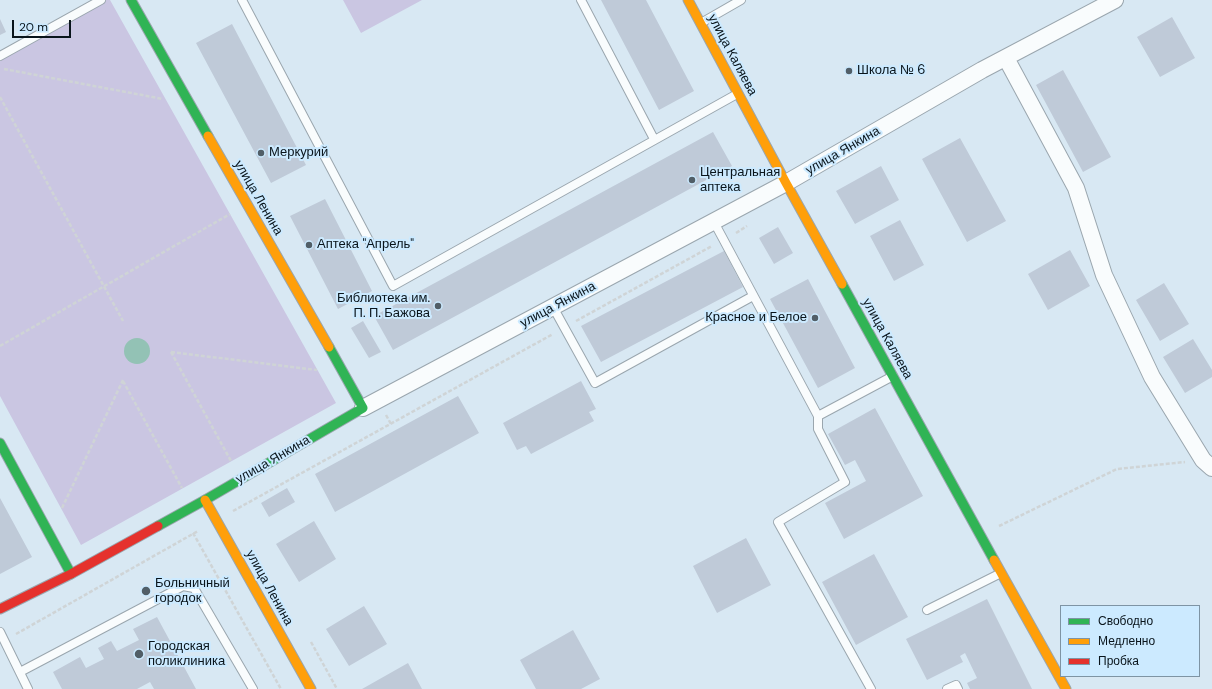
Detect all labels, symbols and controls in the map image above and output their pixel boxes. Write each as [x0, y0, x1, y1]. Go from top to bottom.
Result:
scale bar [14, 12, 73, 38]
street label: улица Каляева [704, 12, 760, 98]
text: 20 m [19, 19, 48, 35]
place label: Школа № 6 [857, 63, 926, 79]
marker: Школа № 6 [844, 66, 854, 76]
street label: улица Янкина [803, 123, 883, 179]
place label: Меркурий [269, 145, 328, 161]
marker: Меркурий [256, 148, 266, 158]
street label: улица Ленина [230, 158, 286, 238]
place label: Центральная аптека [700, 165, 780, 196]
marker: Центральная аптека [687, 175, 697, 185]
place label: Аптека "Апрель" [317, 237, 414, 253]
marker: Аптека "Апрель" [304, 240, 314, 250]
street label: улица Янкина [518, 279, 598, 331]
place label: Библиотека им. П. П. Бажова [337, 291, 430, 322]
street label: улица Каляева [858, 296, 916, 382]
marker: Библиотека им. П. П. Бажова [433, 301, 443, 311]
place label: Красное и Белое [705, 310, 807, 326]
marker: Красное и Белое [810, 313, 820, 323]
street label: улица Янкина [233, 432, 313, 488]
street label: улица Ленина [242, 548, 296, 628]
place label: Больничный городок [155, 576, 230, 607]
marker: Больничный городок [140, 585, 152, 597]
legend [1060, 605, 1200, 677]
text: Свободно [1098, 613, 1153, 629]
text: Медленно [1098, 633, 1155, 649]
place label: Городская поликлиника [148, 639, 225, 670]
marker: Городская поликлиника [133, 648, 145, 660]
text: Пробка [1098, 653, 1139, 669]

